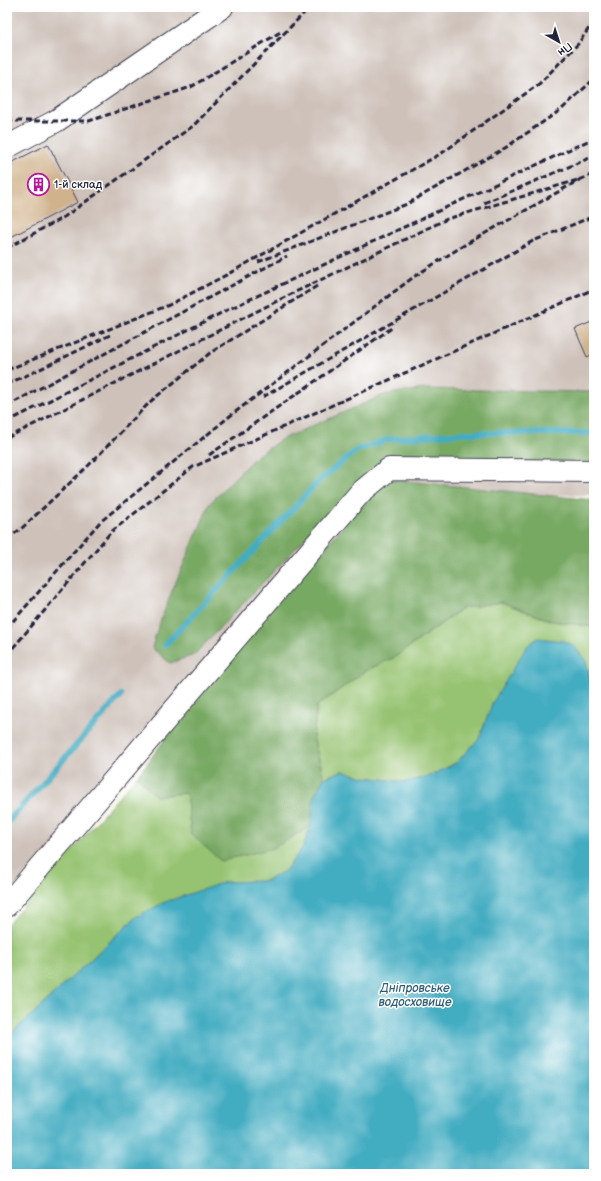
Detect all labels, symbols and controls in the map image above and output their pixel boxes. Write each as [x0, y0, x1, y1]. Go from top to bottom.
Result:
north arrow [539, 22, 579, 62]
text: Пн [555, 40, 575, 59]
building icon: 1-й склад [25, 171, 51, 197]
place label: 1-й склад [54, 178, 103, 191]
water label: Дніпровське водосховище [378, 981, 452, 1010]

